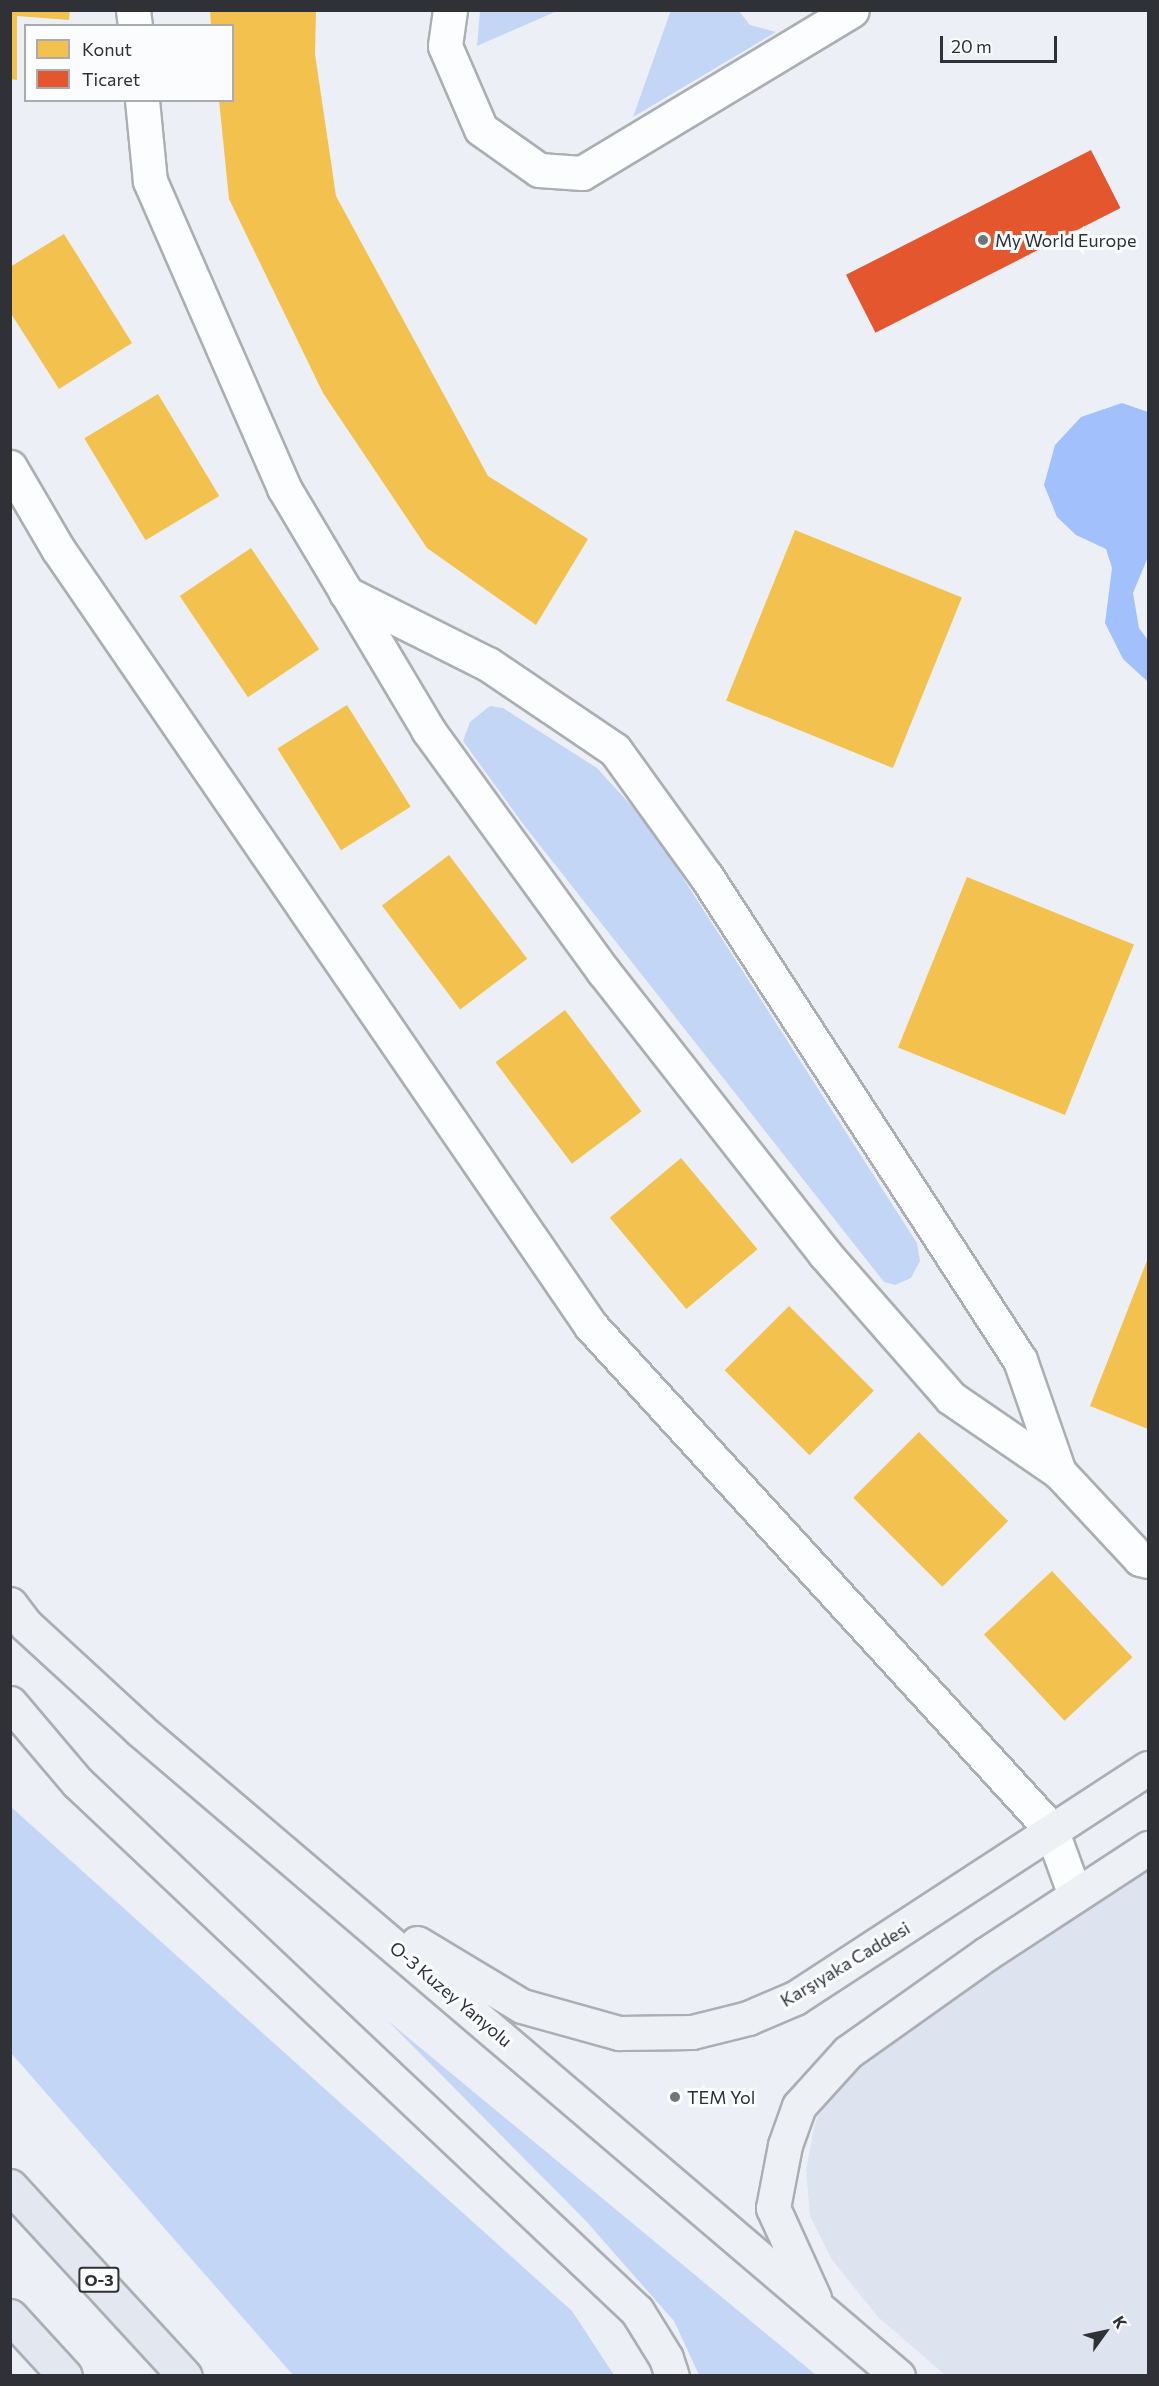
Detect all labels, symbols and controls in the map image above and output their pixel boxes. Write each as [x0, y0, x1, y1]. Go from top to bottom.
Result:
legend [24, 24, 234, 102]
scale bar [943, 24, 1060, 62]
text: 20 m [951, 35, 992, 57]
text: Konut [82, 38, 132, 60]
text: Ticaret [82, 68, 140, 90]
place label: My World Europe [995, 229, 1136, 251]
marker: My World Europe [976, 233, 990, 247]
street label: Karşıyaka Caddesi [776, 1917, 914, 2011]
street label: O-3 Kuzey Yanyolu [386, 1937, 516, 2051]
place label: TEM Yol [687, 2086, 755, 2108]
marker: TEM Yol [668, 2090, 682, 2104]
road number: O-3 [78, 2267, 120, 2293]
north arrow [1075, 2302, 1135, 2362]
text: K [1110, 2312, 1132, 2332]

